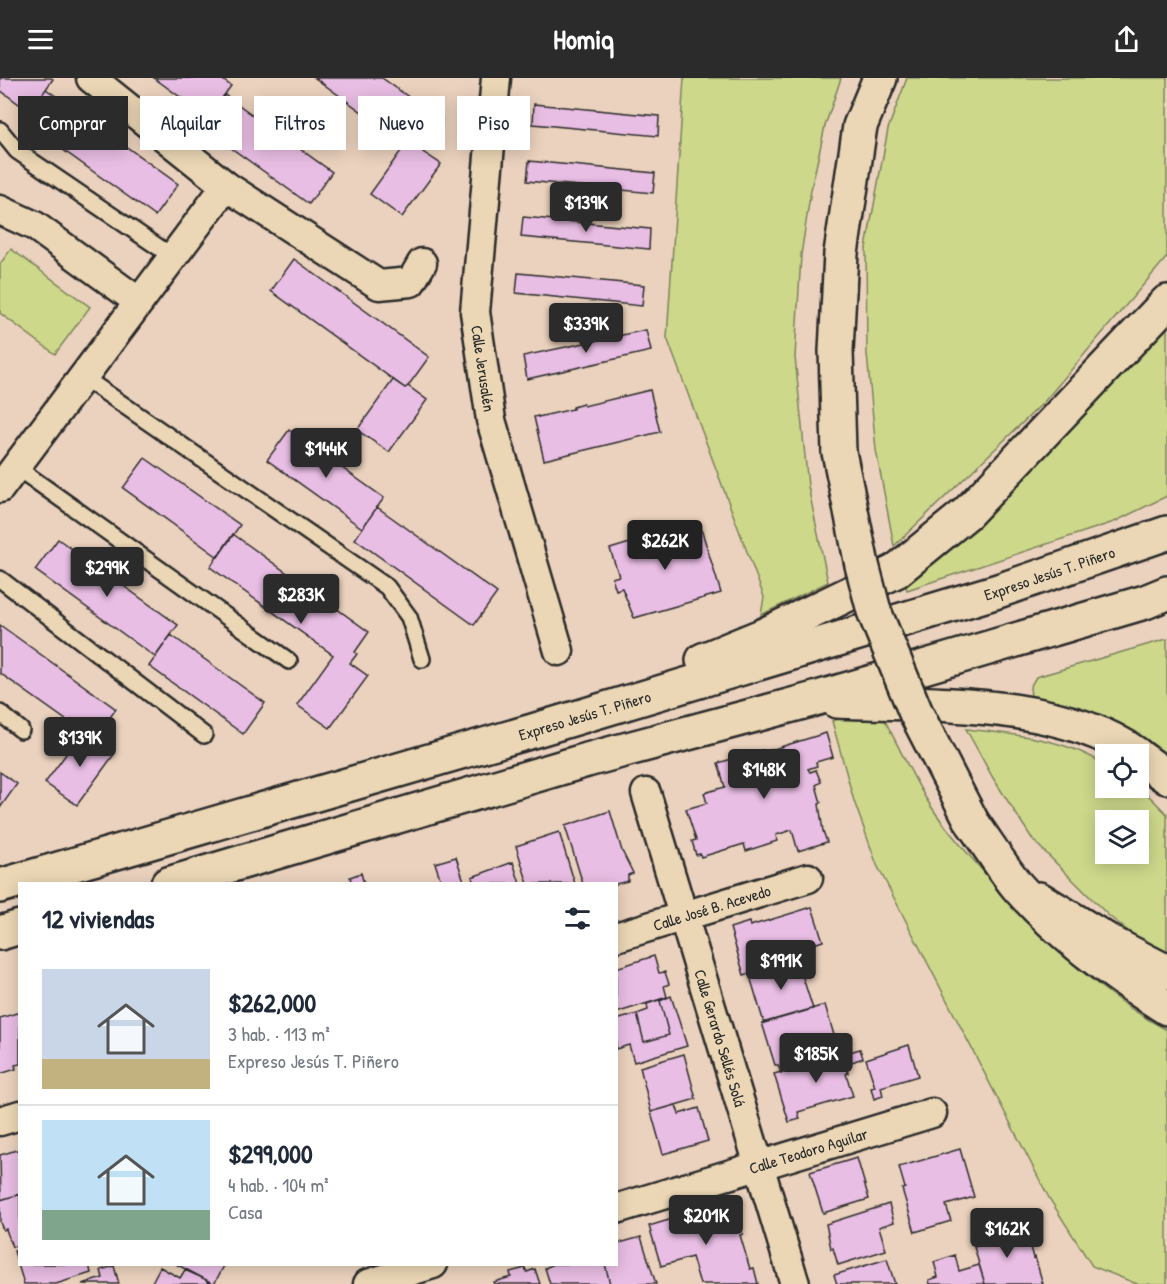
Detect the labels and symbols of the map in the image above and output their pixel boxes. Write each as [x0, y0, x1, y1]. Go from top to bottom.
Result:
pin: $139K [544, 182, 628, 233]
pin: $339K [544, 303, 628, 354]
street label: Calle Jerusalén [466, 324, 501, 413]
pin: $144K [284, 428, 368, 479]
pin: $262K [623, 520, 707, 571]
street label: Expreso Jesús T. Piñero [981, 541, 1118, 606]
pin: $299K [65, 547, 149, 598]
pin: $283K [259, 574, 343, 625]
street label: Expreso Jesús T. Piñero [516, 685, 654, 745]
pin: $139K [38, 717, 122, 768]
pin: $148K [722, 749, 806, 800]
street label: Calle José B. Acevedo [650, 879, 774, 936]
pin: $191K [739, 940, 823, 991]
street label: Calle Gerardo Sellés Solá [689, 967, 752, 1109]
pin: $185K [774, 1033, 858, 1084]
street label: Calle Teodoro Aguilar [746, 1122, 870, 1179]
pin: $201K [664, 1195, 748, 1246]
pin: $162K [965, 1208, 1049, 1259]

